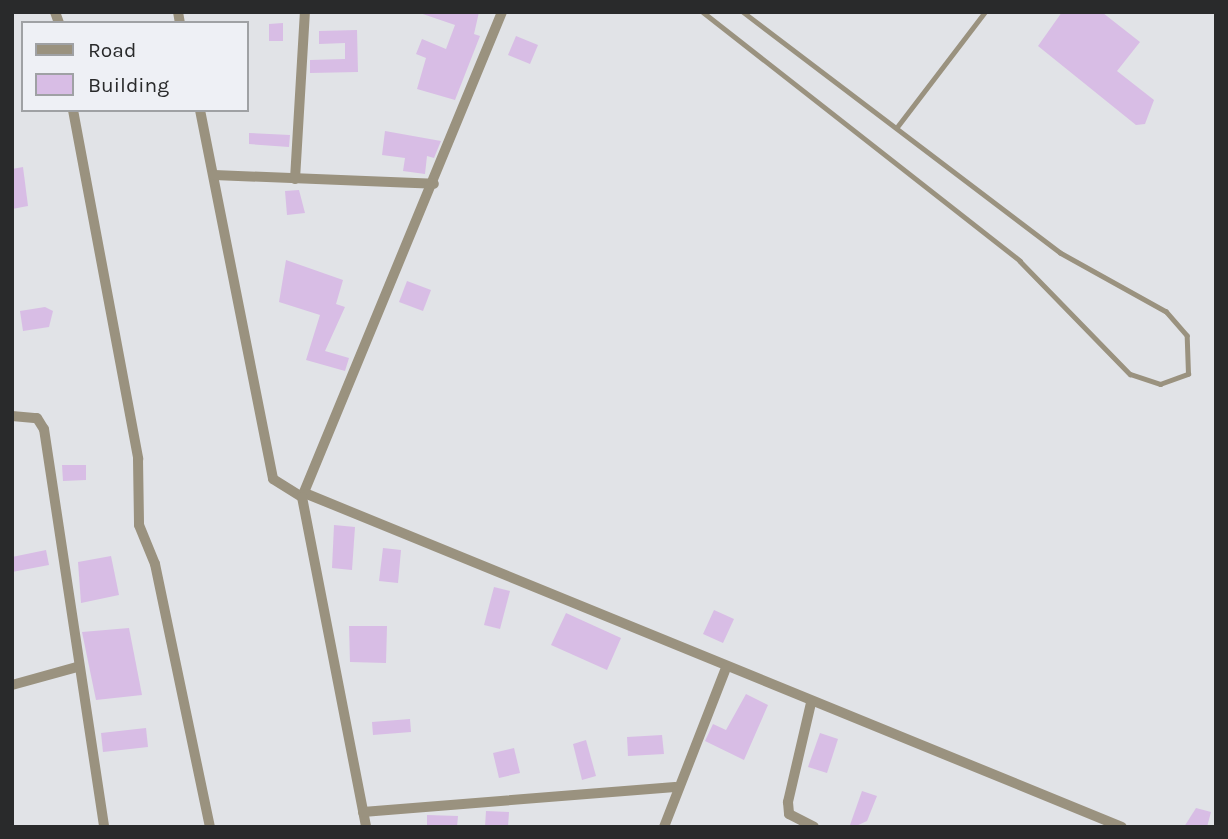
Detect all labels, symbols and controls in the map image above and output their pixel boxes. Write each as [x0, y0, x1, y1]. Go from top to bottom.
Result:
legend [21, 21, 248, 112]
text: Road [88, 38, 136, 62]
text: Building [88, 73, 169, 97]

